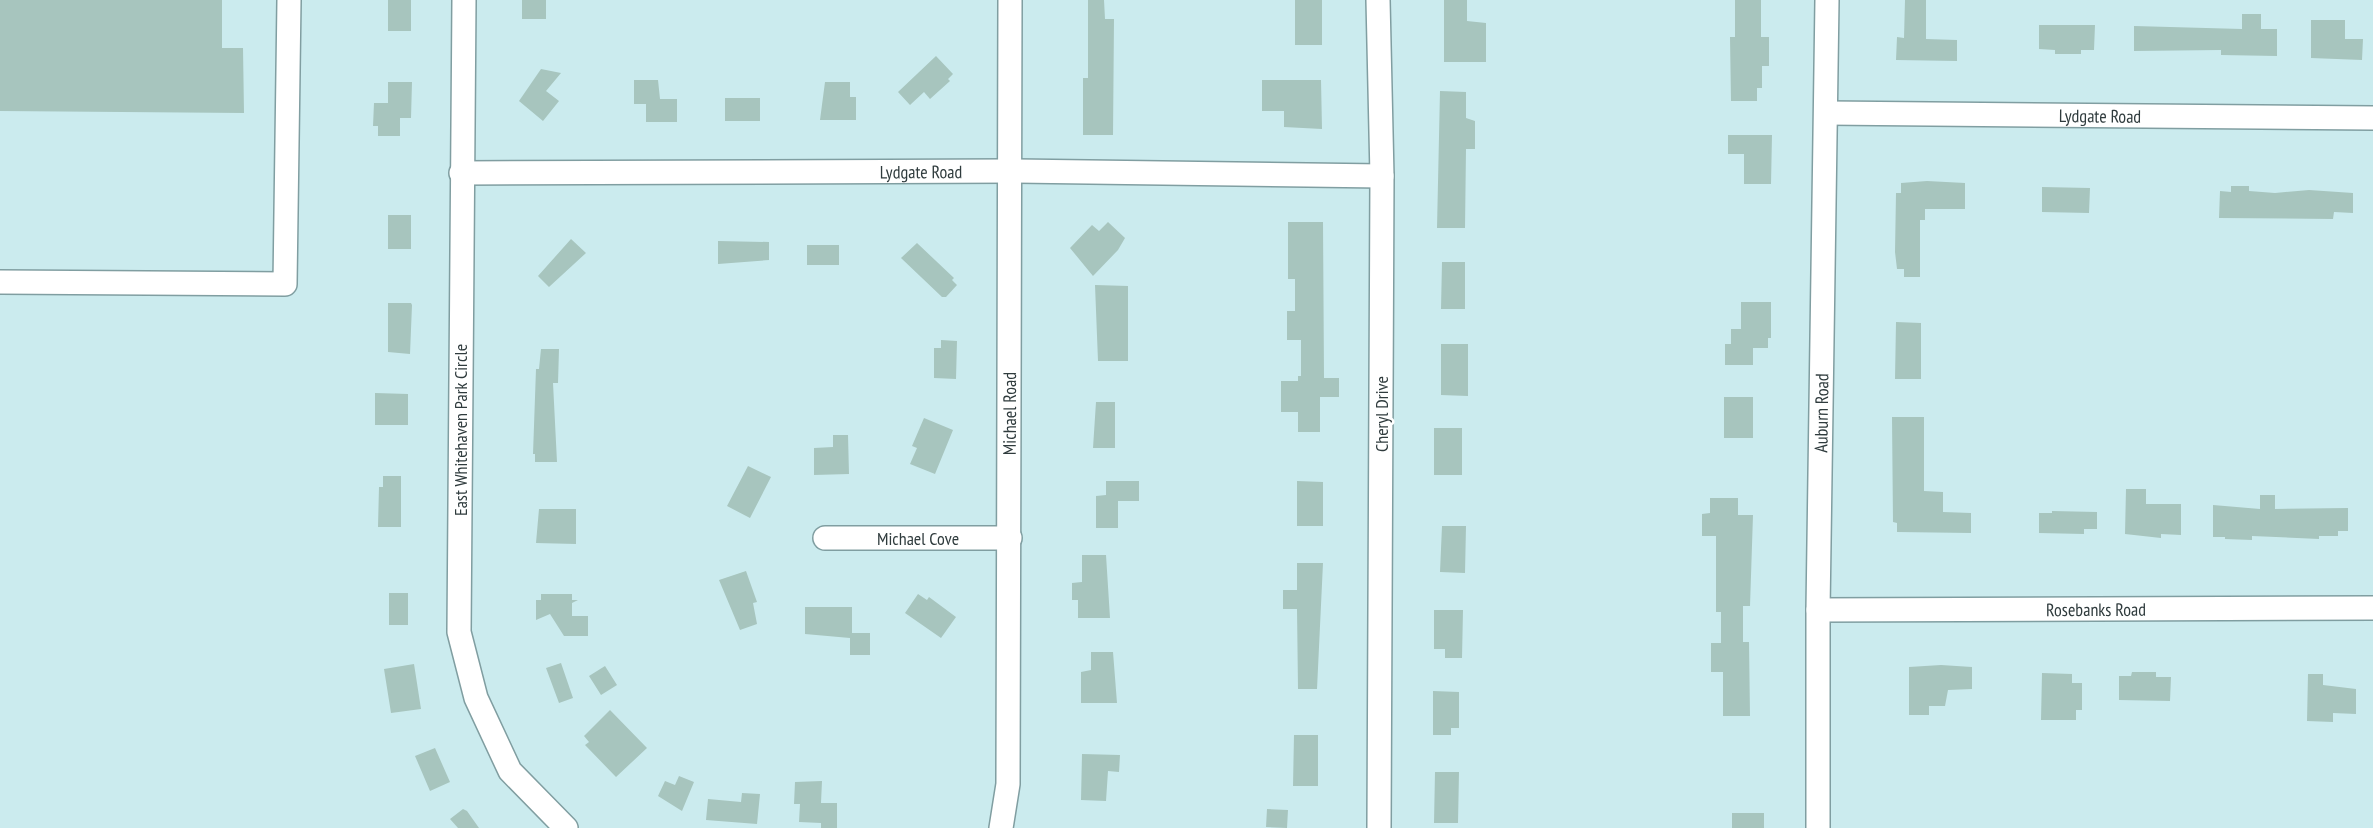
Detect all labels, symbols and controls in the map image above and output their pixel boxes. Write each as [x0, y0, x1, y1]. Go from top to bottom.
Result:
street label: Lydgate Road [2059, 104, 2141, 127]
street label: Lydgate Road [880, 160, 962, 183]
street label: East Whitehaven Park Circle [449, 344, 472, 516]
street label: Michael Road [997, 372, 1021, 455]
street label: Auburn Road [1809, 373, 1833, 453]
street label: Cheryl Drive [1370, 376, 1393, 452]
street label: Michael Cove [877, 527, 959, 550]
street label: Rosebanks Road [2046, 597, 2146, 621]

